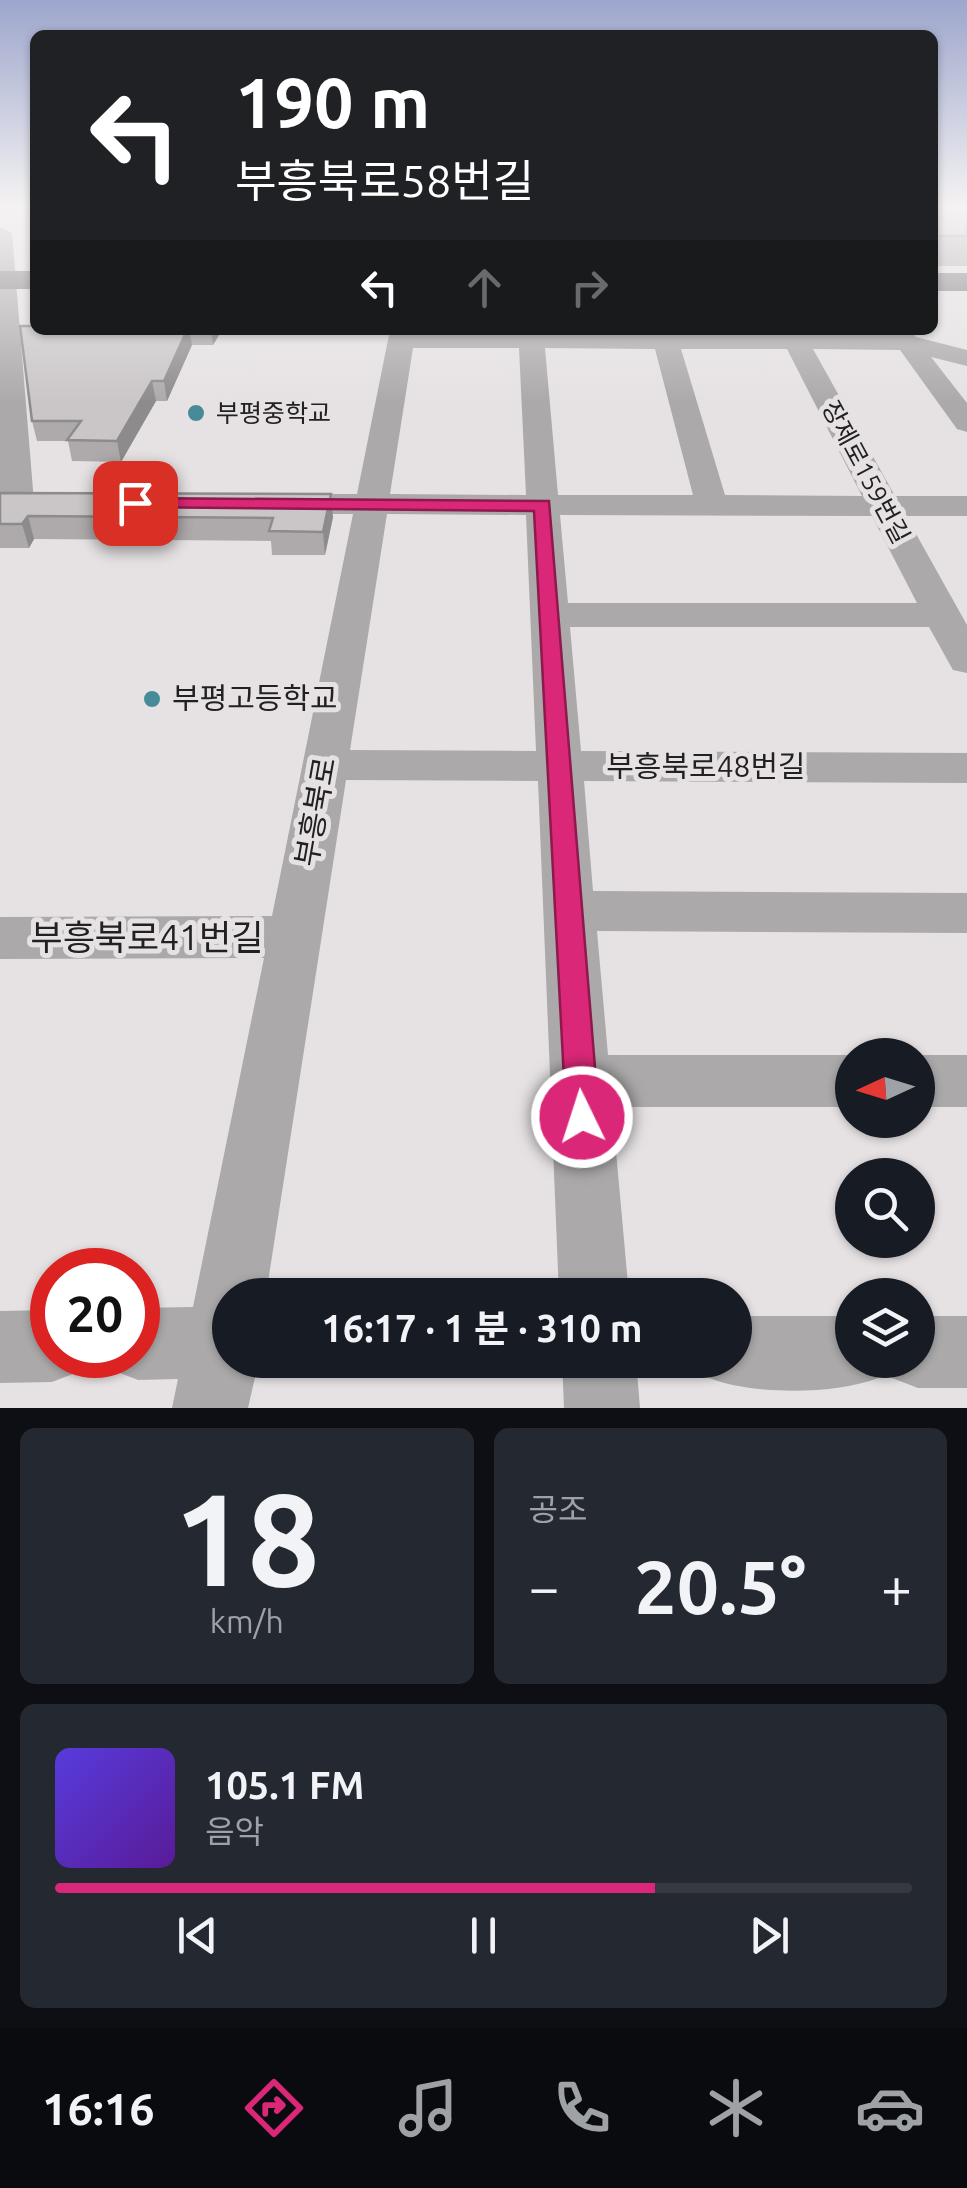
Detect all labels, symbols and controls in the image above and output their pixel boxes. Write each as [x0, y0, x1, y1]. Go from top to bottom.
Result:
text: 190 m [235, 63, 430, 141]
icon: left [70, 70, 200, 200]
text: 부흥북로58번길 [235, 155, 534, 206]
icon: left [352, 260, 407, 315]
icon: ahead [457, 260, 512, 315]
icon: right [562, 260, 617, 315]
street label: 장제로159번길 [817, 396, 915, 548]
place label: 부평중학교 [216, 399, 331, 427]
marker: 부평중학교 [185, 402, 207, 424]
pin [93, 461, 178, 546]
icon: arrive [108, 476, 163, 531]
place label: 부평고등학교 [172, 681, 338, 715]
marker: 부평고등학교 [141, 688, 163, 710]
street label: 부흥북로48번길 [606, 749, 806, 783]
street label: 부흥북로 [289, 755, 341, 869]
street label: 부흥북로41번길 [31, 917, 263, 957]
north arrow [835, 1038, 935, 1138]
map controls [835, 1038, 935, 1378]
position arrow [530, 1065, 634, 1169]
button: search [835, 1158, 935, 1258]
speed limit sign: 20 [30, 1248, 160, 1378]
button: layers [835, 1278, 935, 1378]
text: 16:17 · 1 분 · 310 m [321, 1307, 643, 1349]
text: 18 [173, 1465, 320, 1611]
text: 공조 [529, 1491, 587, 1527]
text: 20.5° [634, 1544, 806, 1628]
text: − [529, 1556, 560, 1617]
text: + [881, 1556, 912, 1617]
text: km/h [210, 1603, 284, 1639]
text: 105.1 FM [205, 1764, 364, 1806]
text: 음악 [205, 1813, 264, 1849]
icon: previous [170, 1908, 225, 1963]
icon: pause [456, 1908, 511, 1963]
icon: next [742, 1908, 797, 1963]
icon: directions [239, 2073, 309, 2143]
icon: music [393, 2073, 463, 2143]
icon: phone [547, 2073, 617, 2143]
icon: climate [701, 2073, 771, 2143]
icon: car [855, 2073, 925, 2143]
text: 16:16 [42, 2083, 155, 2134]

